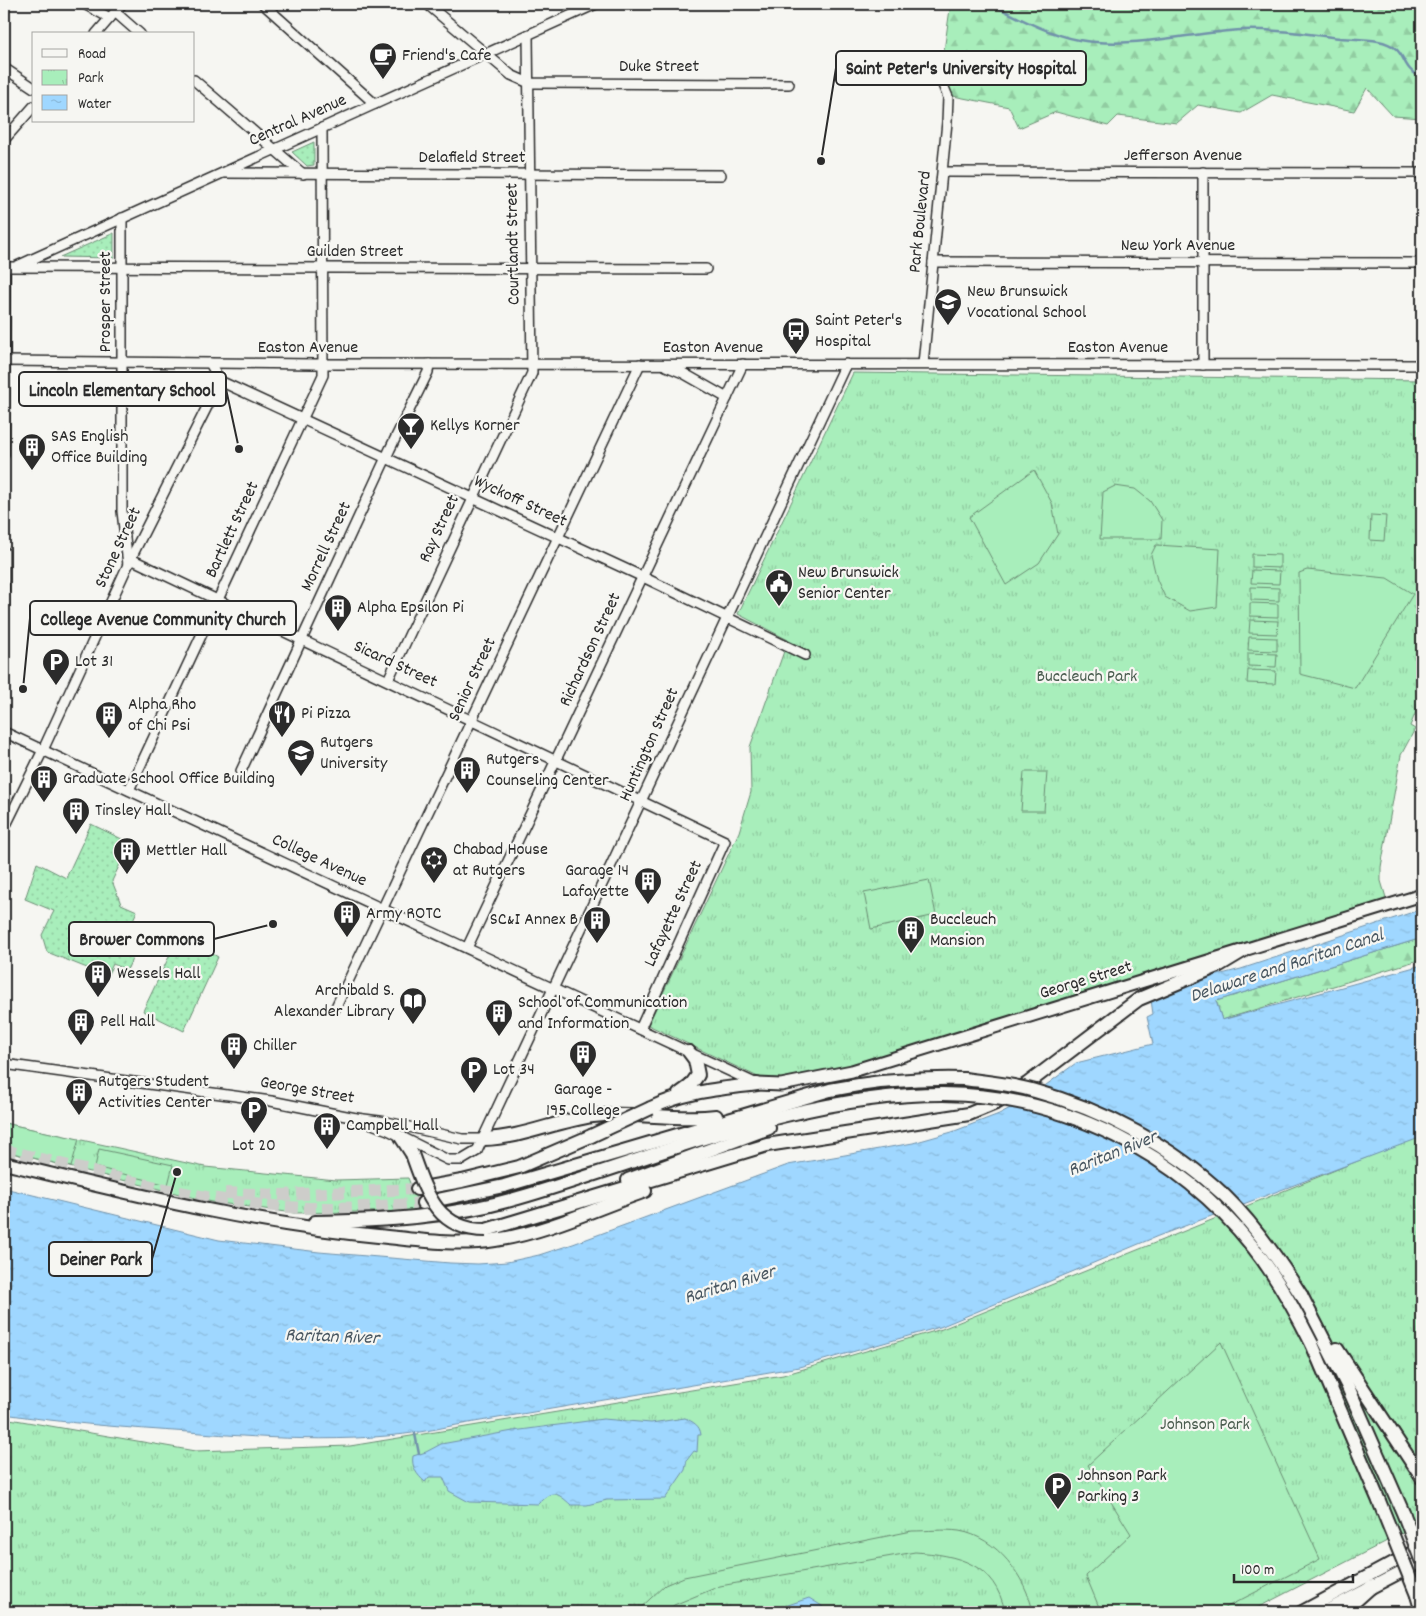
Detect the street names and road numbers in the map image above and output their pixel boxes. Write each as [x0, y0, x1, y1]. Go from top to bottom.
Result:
street label: Duke Street [619, 55, 699, 80]
street label: Central Avenue [245, 88, 351, 154]
street label: Jefferson Avenue [1124, 144, 1242, 169]
street label: Delafield Street [419, 146, 526, 171]
street label: Park Boulevard [903, 170, 939, 274]
street label: Courtlandt Street [500, 182, 528, 305]
street label: New York Avenue [1121, 234, 1235, 259]
street label: Guilden Street [307, 240, 404, 265]
street label: Prosper Street [94, 251, 119, 353]
street label: Easton Avenue [258, 336, 358, 361]
street label: Easton Avenue [663, 336, 763, 361]
street label: Easton Avenue [1068, 336, 1168, 361]
street label: Wyckoff Street [469, 469, 571, 535]
street label: Bartlett Street [200, 477, 266, 582]
street label: Ray Street [413, 491, 467, 567]
street label: Morrell Street [295, 498, 359, 596]
street label: Stone Street [89, 503, 149, 593]
street label: Richardson Street [554, 589, 628, 711]
street label: Senior Street [443, 634, 503, 726]
street label: Sicard Street [349, 635, 441, 695]
street label: Huntington Street [614, 684, 686, 806]
street label: College Avenue [267, 828, 371, 894]
street label: Lafayette Street [638, 856, 710, 971]
street label: George Street [1037, 955, 1136, 1007]
street label: George Street [258, 1070, 356, 1112]

